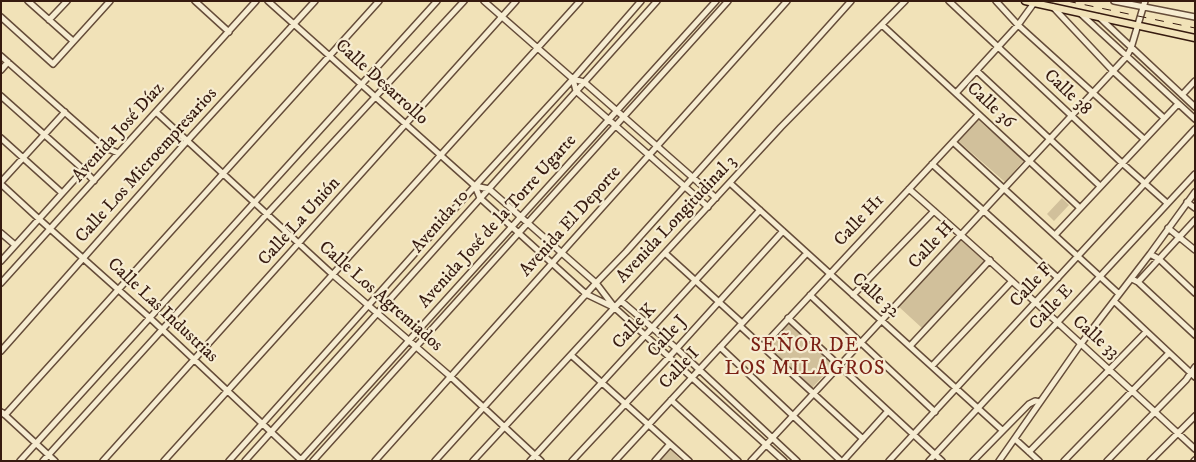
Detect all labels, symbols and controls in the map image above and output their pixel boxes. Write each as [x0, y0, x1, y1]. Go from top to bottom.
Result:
street label: Calle Desarrollo [330, 36, 432, 130]
street label: Calle 38 [1039, 66, 1095, 120]
street label: Avenida José Díaz [68, 78, 170, 188]
street label: Calle 36 [962, 78, 1018, 134]
street label: Calle Los Microempresarios [72, 84, 222, 248]
street label: Avenida José de la Torre Ugarte [414, 131, 582, 313]
street label: Avenida Longitudinal 3 [612, 152, 742, 288]
street label: Avenida El Deporte [516, 162, 626, 282]
street label: Calle La Unión [255, 173, 345, 271]
street label: Avenida 10 [408, 186, 474, 258]
street label: Calle H1 [830, 190, 890, 252]
street label: Calle H [905, 218, 959, 274]
street label: Calle Los Agremiados [314, 237, 446, 357]
street label: Calle Las Industrias [102, 254, 222, 368]
street label: Calle F [1006, 259, 1058, 313]
street label: Calle 32 [847, 269, 903, 323]
street label: Calle E [1026, 281, 1078, 335]
street label: Calle K [609, 300, 661, 354]
street label: Calle J [644, 312, 692, 362]
street label: Calle 33 [1067, 312, 1123, 364]
district label: SEÑOR DE LOS MILAGROS [723, 335, 887, 382]
street label: Calle I [655, 344, 705, 394]

